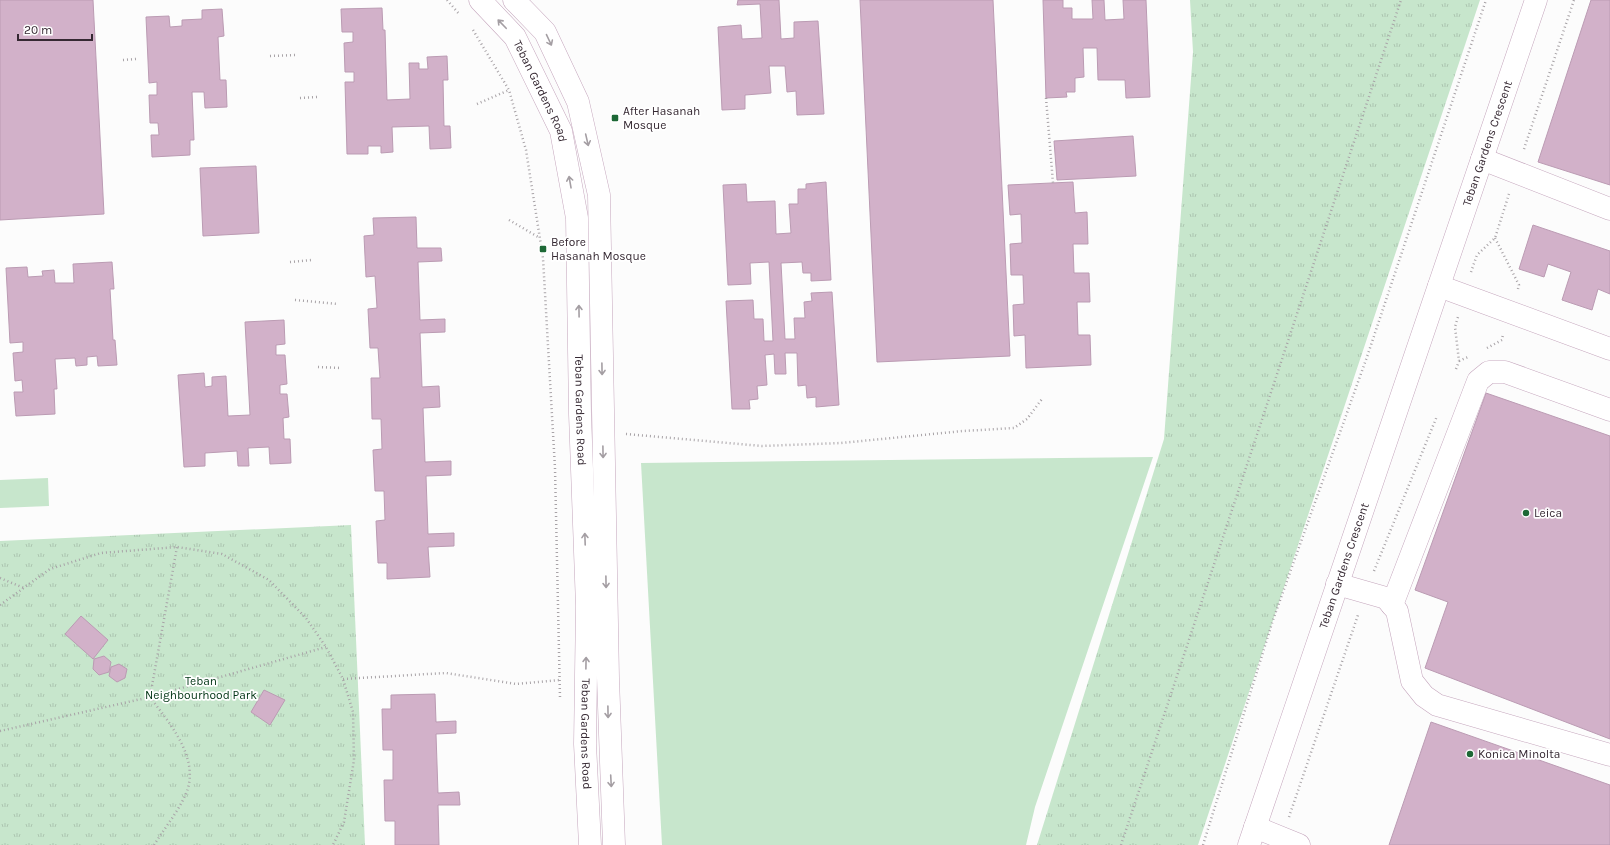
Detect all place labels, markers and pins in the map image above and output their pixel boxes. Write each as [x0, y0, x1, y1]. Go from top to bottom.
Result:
place label: After Hasanah Mosque [623, 104, 700, 132]
marker: After Hasanah Mosque [610, 113, 620, 123]
place label: Before Hasanah Mosque [551, 235, 646, 263]
marker: Before Hasanah Mosque [538, 244, 548, 254]
place label: Leica [1534, 506, 1562, 520]
marker: Leica [1521, 508, 1531, 518]
place label: Konica Minolta [1478, 747, 1560, 761]
marker: Konica Minolta [1465, 749, 1475, 759]

